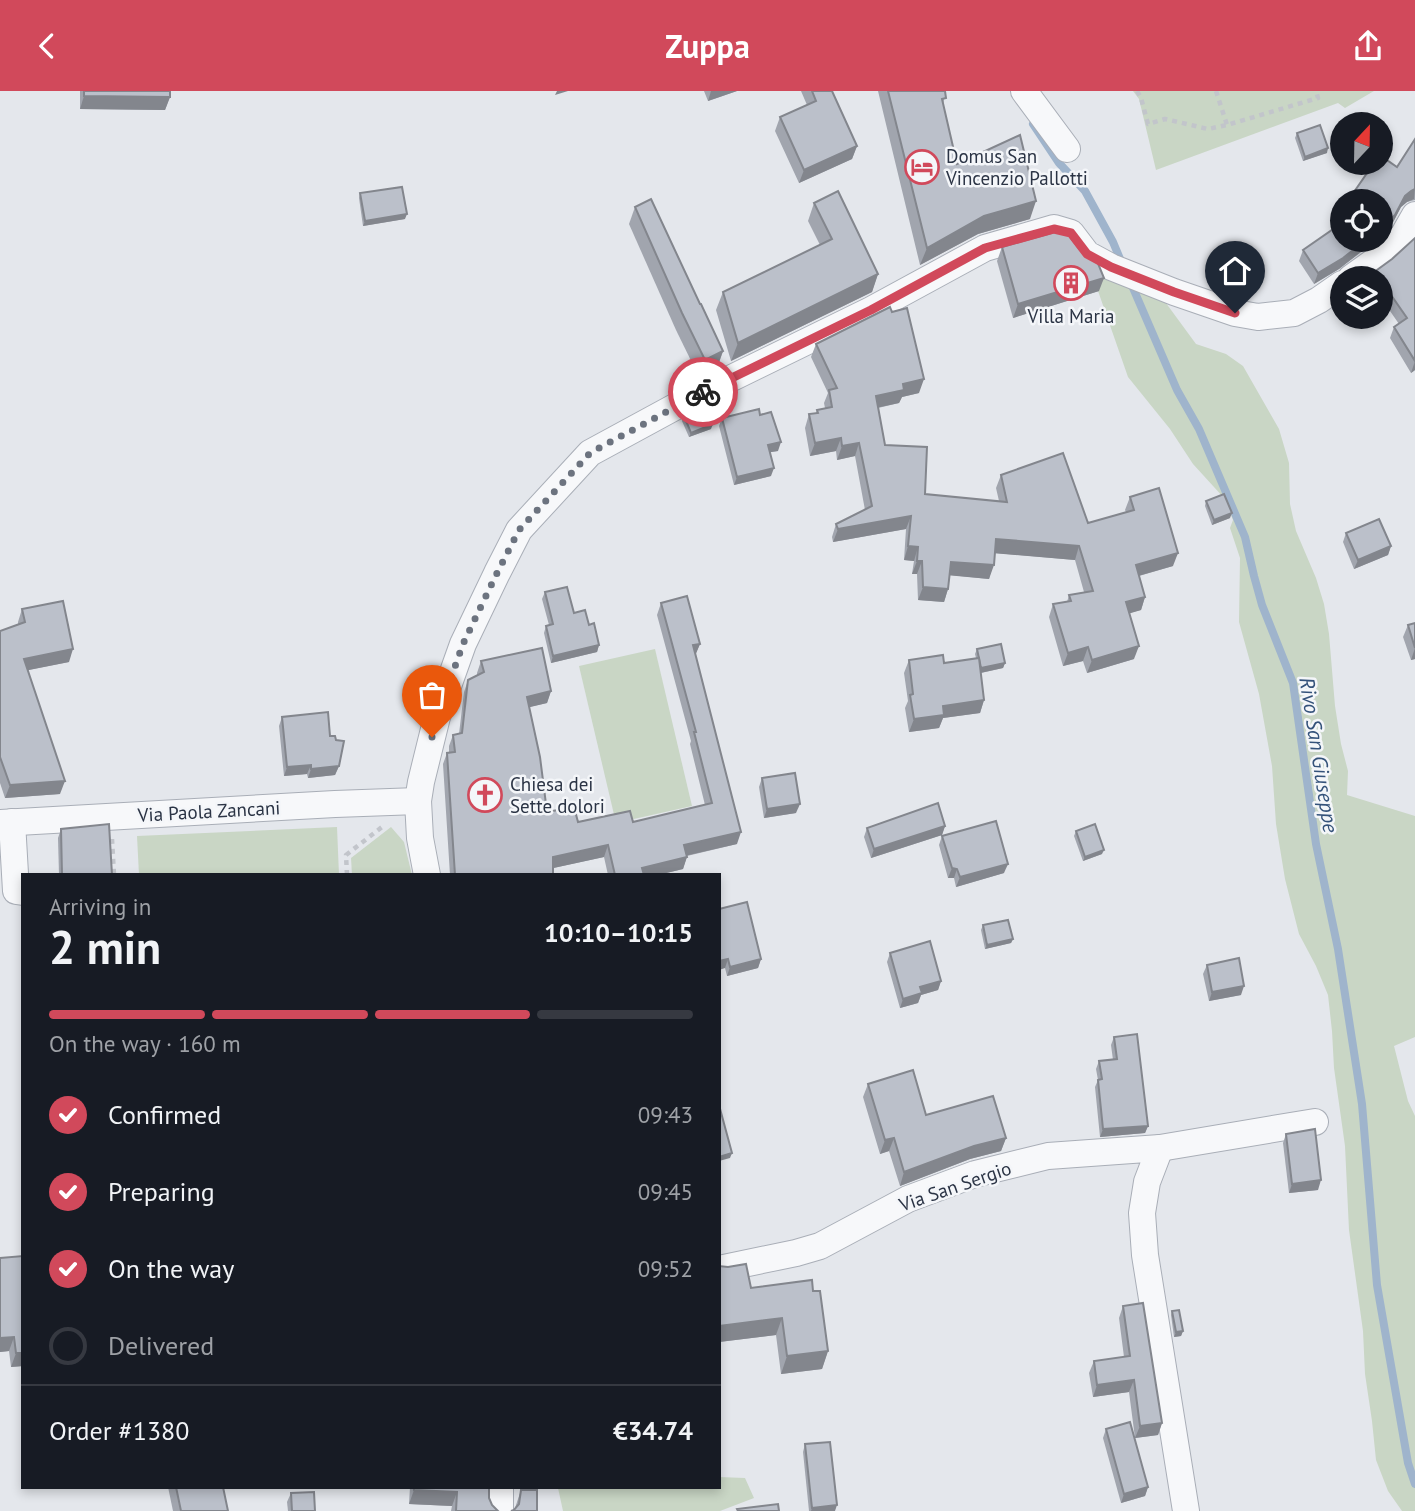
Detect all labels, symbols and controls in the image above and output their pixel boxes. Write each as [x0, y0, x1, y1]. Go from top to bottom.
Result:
text: Zuppa [665, 25, 750, 67]
icon: back [28, 27, 66, 65]
icon: share [1349, 27, 1387, 65]
north arrow [1330, 112, 1393, 175]
map controls [1330, 112, 1393, 329]
place label: Domus San Vincenzio Pallotti [945, 144, 1088, 190]
hotel icon: Domus San Vincenzio Pallotti [903, 148, 941, 186]
button: locate [1330, 189, 1393, 252]
pin [1205, 241, 1265, 313]
icon: home [1216, 252, 1254, 290]
building icon: Villa Maria [1052, 264, 1090, 302]
button: layers [1330, 266, 1393, 329]
place label: Villa Maria [1027, 304, 1114, 328]
courier [668, 357, 738, 427]
icon: bike [684, 373, 722, 411]
pin [402, 665, 462, 737]
water label: Rivo San Giuseppe [1293, 675, 1345, 835]
icon: bag [413, 676, 451, 714]
place label: Chiesa dei Sette dolori [510, 772, 605, 818]
church icon: Chiesa dei Sette dolori [466, 776, 504, 814]
street label: Via Paola Zancani [136, 795, 281, 827]
text: Arriving in [49, 892, 151, 921]
text: 10:10–10:15 [544, 916, 693, 949]
text: 2 min [49, 917, 161, 977]
text: On the way · 160 m [49, 1029, 241, 1058]
icon: check [49, 1096, 87, 1134]
text: Confirmed [108, 1098, 221, 1131]
text: 09:43 [638, 1100, 693, 1129]
street label: Via San Sergio [895, 1156, 1014, 1217]
icon: check [49, 1173, 87, 1211]
text: Preparing [108, 1175, 215, 1208]
text: 09:45 [638, 1177, 693, 1206]
icon: check [49, 1250, 87, 1288]
text: On the way [108, 1252, 234, 1285]
text: 09:52 [638, 1254, 693, 1283]
text: Delivered [108, 1329, 214, 1362]
text: Order #1380 [49, 1414, 189, 1447]
text: €34.74 [613, 1414, 693, 1447]

